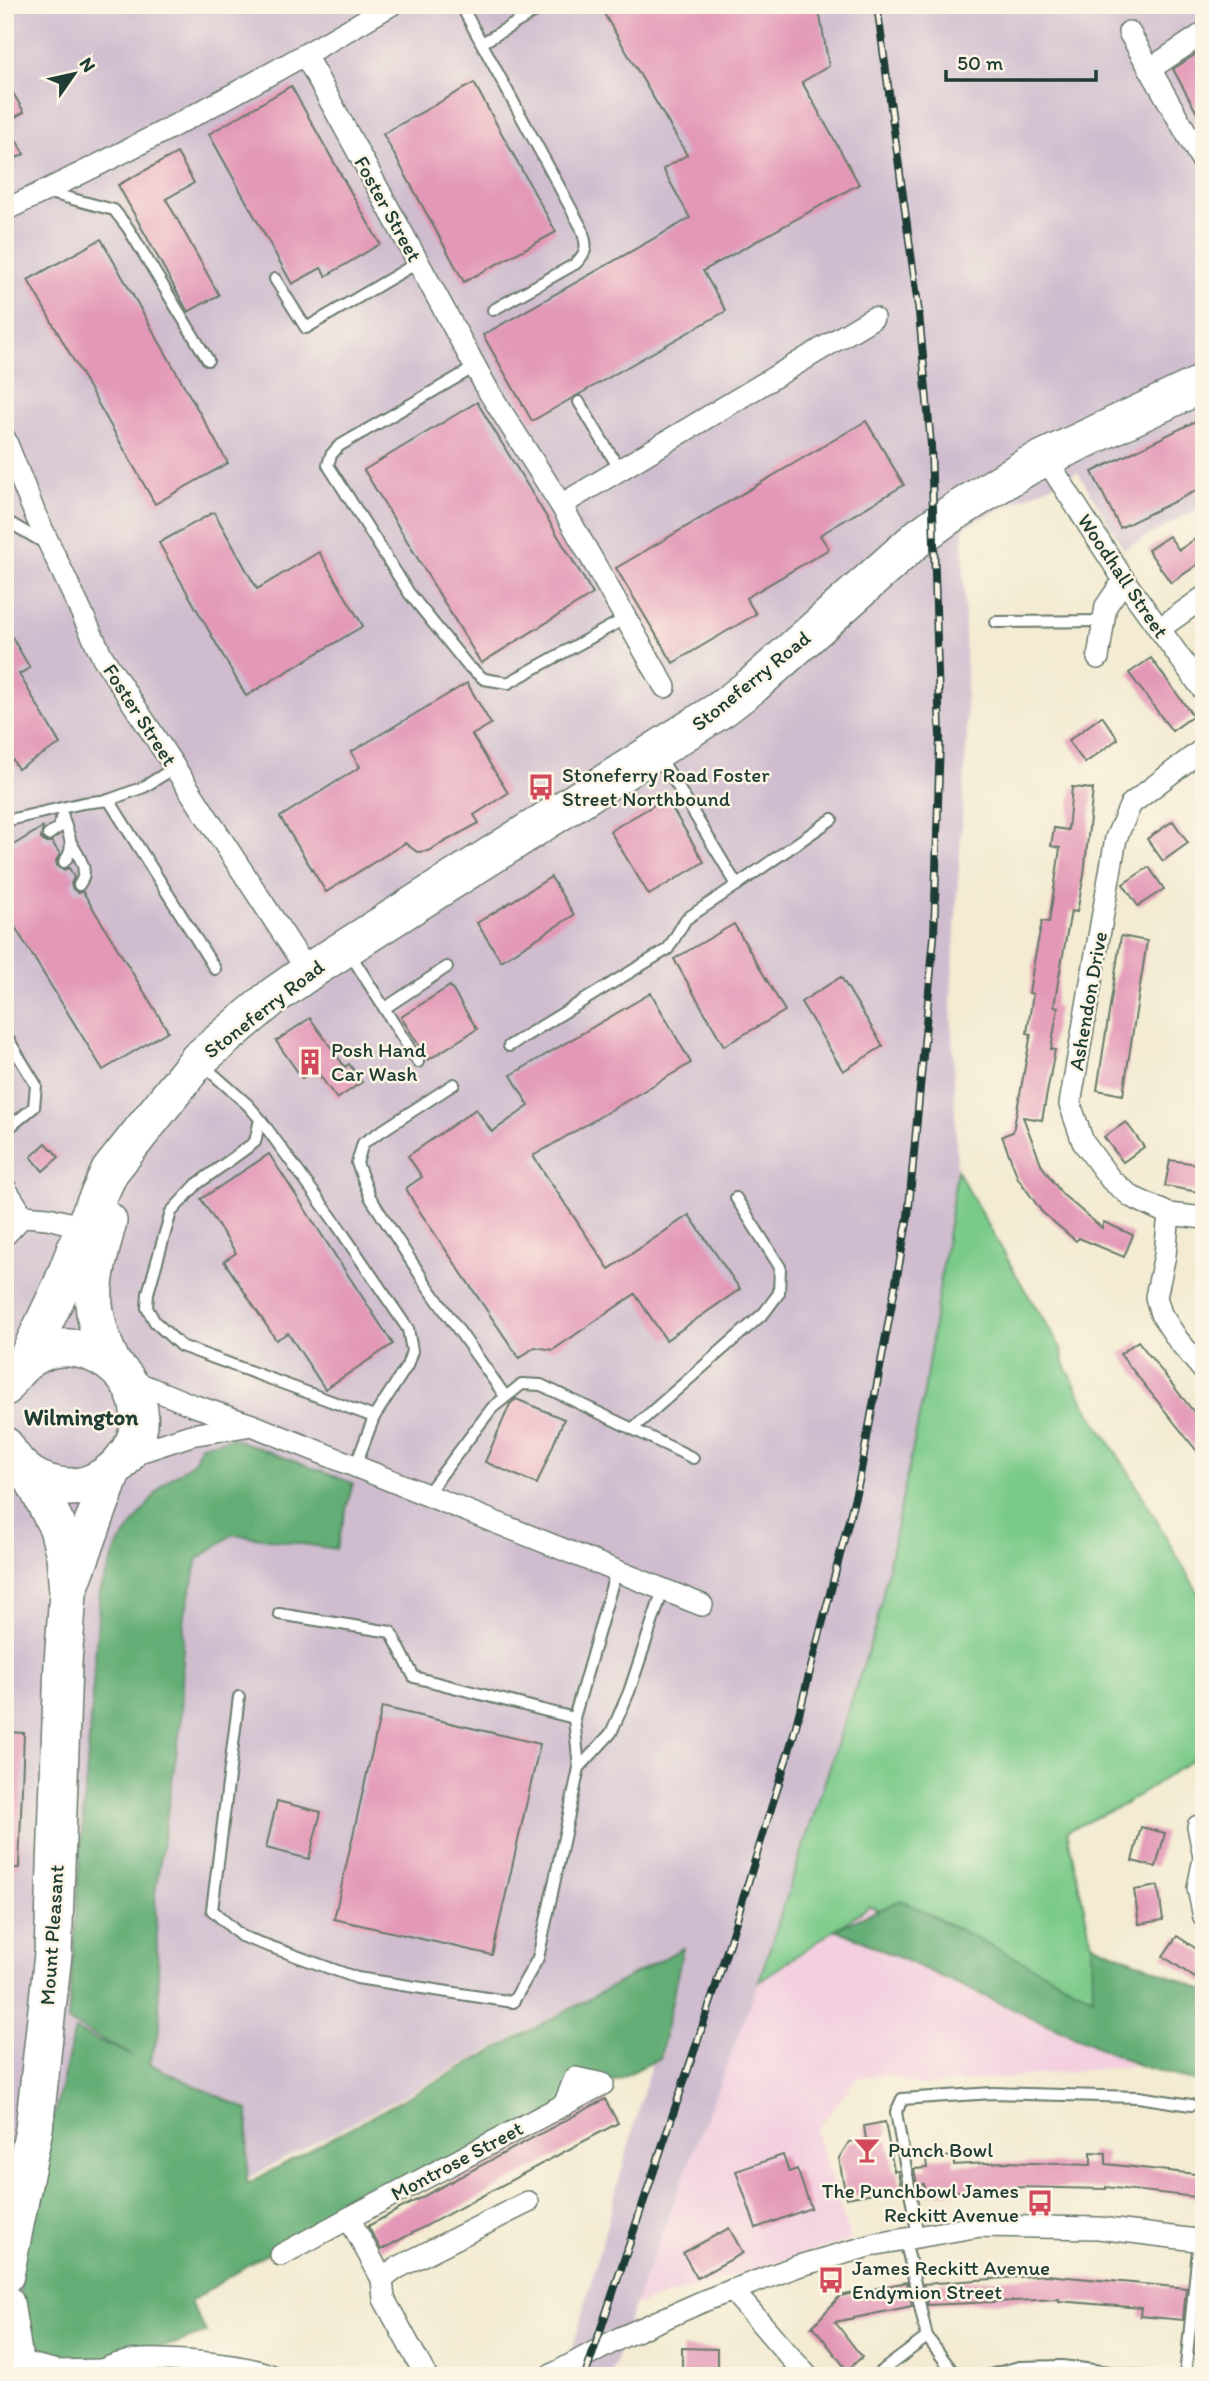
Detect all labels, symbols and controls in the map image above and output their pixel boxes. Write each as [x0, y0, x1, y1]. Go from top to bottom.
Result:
north arrow [38, 38, 108, 108]
scale bar [946, 38, 1097, 82]
text: 50 m [957, 50, 1004, 75]
text: N [75, 53, 101, 77]
street label: Foster Street [349, 152, 428, 266]
street label: Woodhall Street [1073, 509, 1174, 643]
street label: Stoneferry Road [686, 625, 816, 736]
street label: Foster Street [98, 659, 183, 771]
place label: Stoneferry Road Foster Street Northbound [562, 762, 770, 811]
bus stop icon: Stoneferry Road Foster Street Northbound [526, 772, 556, 802]
street label: Ashendon Drive [1063, 929, 1112, 1072]
street label: Stoneferry Road [199, 954, 329, 1063]
place label: Posh Hand Car Wash [331, 1037, 427, 1086]
building icon: Posh Hand Car Wash [295, 1047, 325, 1077]
district label: Wilmington [24, 1403, 139, 1431]
street label: Mount Pleasant [34, 1864, 69, 2006]
street label: Montrose Street [386, 2115, 527, 2206]
bar icon: Punch Bowl [852, 2135, 882, 2165]
place label: Punch Bowl [888, 2137, 993, 2162]
place label: The Punchbowl James Reckitt Avenue [822, 2178, 1019, 2227]
bus stop icon: The Punchbowl James Reckitt Avenue [1025, 2188, 1055, 2218]
place label: James Reckitt Avenue Endymion Street [852, 2255, 1050, 2304]
bus stop icon: James Reckitt Avenue Endymion Street [816, 2265, 846, 2295]

